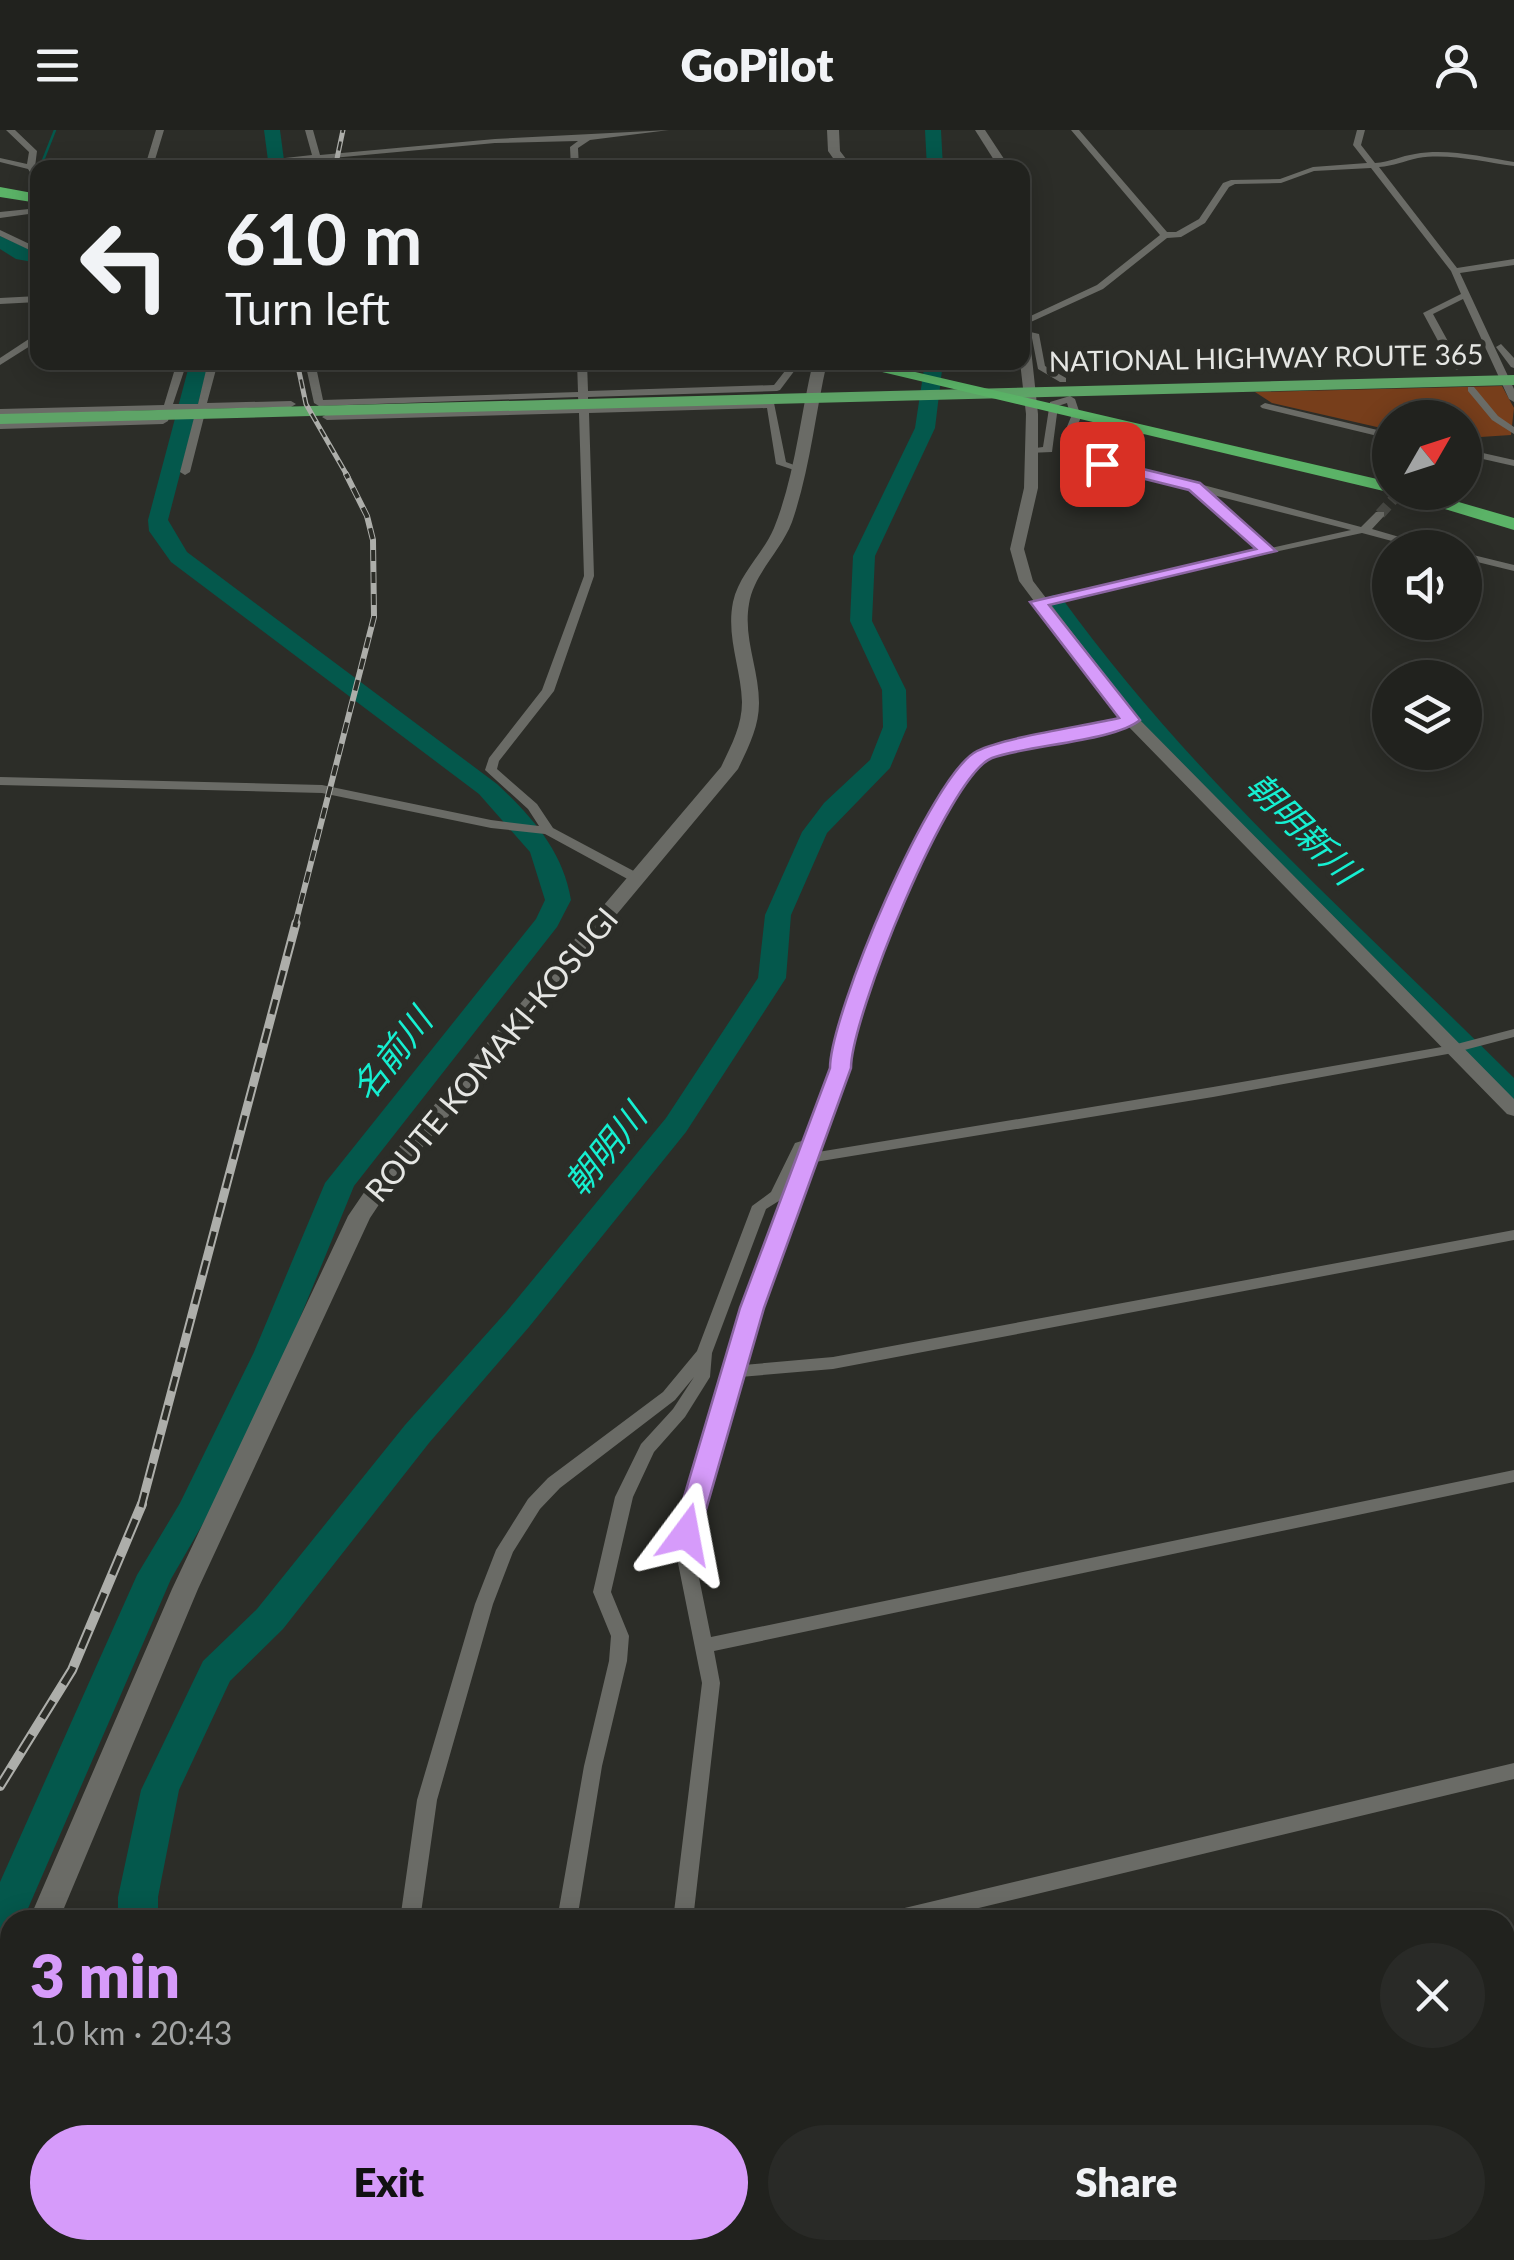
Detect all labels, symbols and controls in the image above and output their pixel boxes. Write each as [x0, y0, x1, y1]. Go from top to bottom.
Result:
icon: menu [30, 38, 85, 93]
text: GoPilot [681, 38, 833, 92]
icon: person [1429, 38, 1484, 93]
text: 610 m [225, 196, 422, 280]
icon: left [60, 200, 190, 330]
text: Turn left [225, 281, 390, 335]
street label: NATIONAL HIGHWAY ROUTE 365 [1048, 336, 1484, 378]
north arrow [1372, 400, 1482, 510]
map controls [1372, 400, 1482, 770]
pin [1060, 422, 1145, 507]
icon: arrive [1075, 437, 1130, 492]
button: sound [1372, 530, 1482, 640]
button: layers [1372, 660, 1482, 770]
water label: 朝明新川 [1239, 763, 1371, 895]
street label: ROUTE KOMAKI-KOSUGI [356, 899, 625, 1209]
water label: 名前川 [342, 996, 442, 1108]
water label: 朝明川 [555, 1092, 656, 1203]
position arrow [634, 1482, 738, 1586]
text: 3 min [30, 1939, 180, 2011]
button: close [1380, 1943, 1485, 2048]
text: 1.0 km · 20:43 [30, 2013, 232, 2052]
button: Exit [30, 2125, 748, 2240]
button: Share [768, 2125, 1485, 2240]

